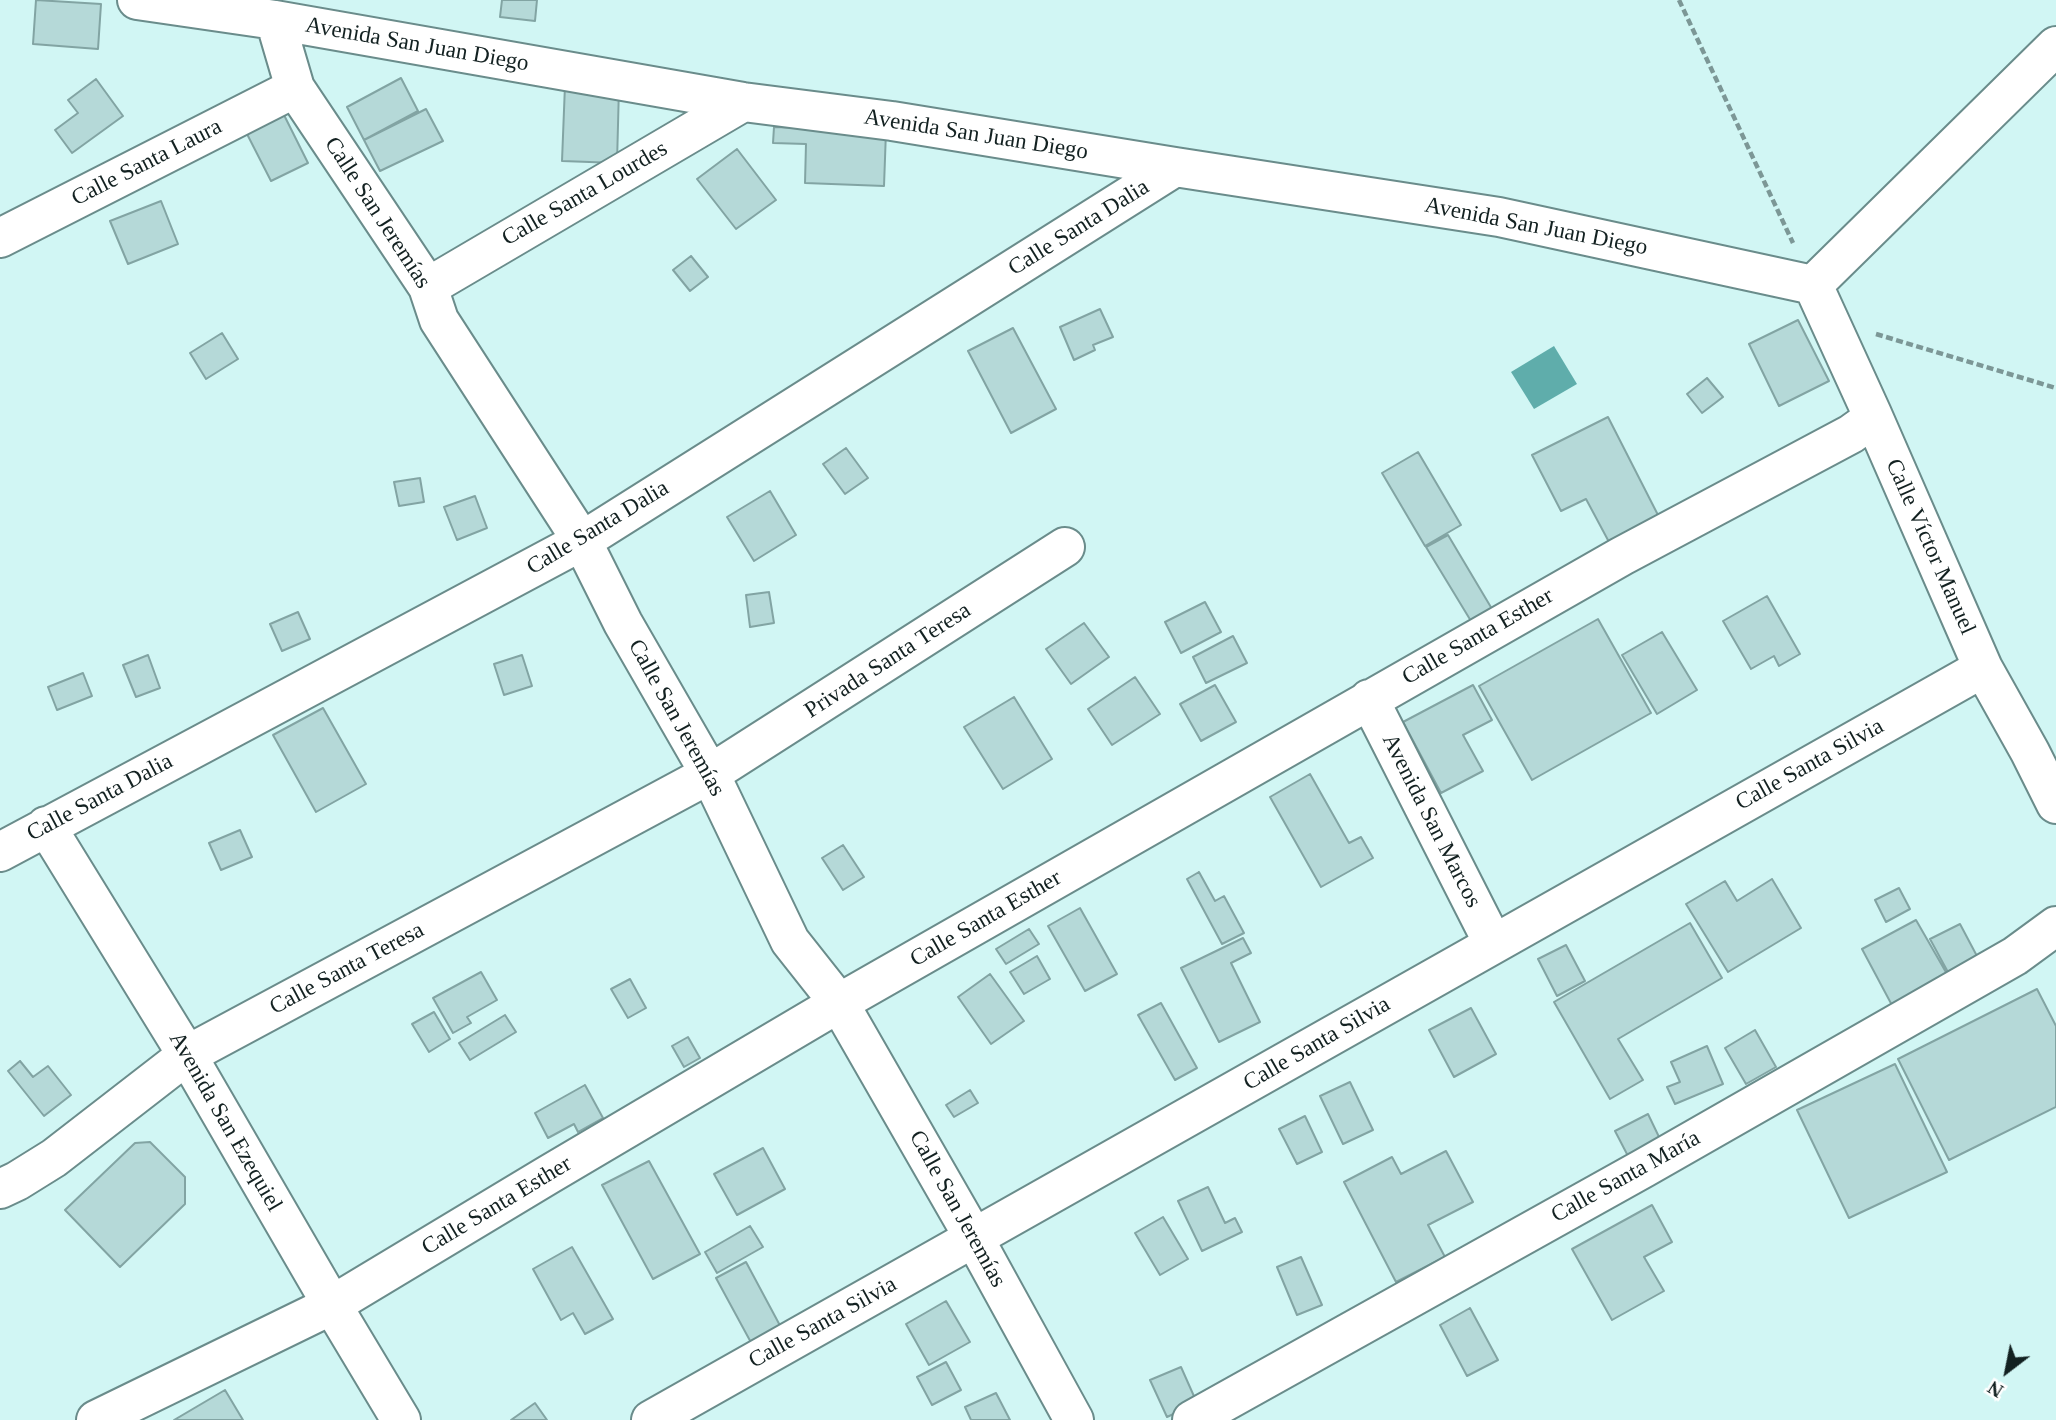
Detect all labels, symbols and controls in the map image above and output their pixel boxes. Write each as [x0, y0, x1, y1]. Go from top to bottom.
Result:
street label: Avenida San Juan Diego [303, 12, 531, 78]
street label: Avenida San Juan Diego [862, 104, 1090, 166]
street label: Calle Santa Laura [67, 113, 227, 213]
street label: Calle San Jeremías [318, 132, 436, 294]
street label: Calle Santa Lourdes [497, 135, 673, 253]
street label: Calle Santa Dalia [1003, 174, 1155, 282]
street label: Avenida San Juan Diego [1422, 192, 1650, 262]
street label: Calle Víctor Manuel [1879, 455, 1981, 639]
street label: Calle Santa Dalia [522, 475, 674, 581]
street label: Calle Santa Esther [1398, 583, 1558, 691]
street label: Privada Santa Teresa [800, 597, 976, 725]
street label: Calle San Jeremías [622, 635, 730, 801]
street label: Calle Santa Silvia [1731, 713, 1889, 817]
street label: Avenida San Marcos [1375, 730, 1487, 912]
street label: Calle Santa Dalia [22, 748, 178, 848]
street label: Calle Santa Esther [906, 865, 1066, 973]
street label: Calle Santa Teresa [265, 917, 429, 1021]
street label: Calle Santa Silvia [1239, 991, 1395, 1097]
street label: Avenida San Ezequiel [162, 1027, 288, 1217]
street label: Calle Santa María [1547, 1125, 1705, 1229]
street label: Calle San Jeremías [903, 1126, 1011, 1292]
street label: Calle Santa Esther [417, 1150, 577, 1262]
street label: Calle Santa Silvia [744, 1271, 902, 1375]
north arrow [1972, 1336, 2042, 1406]
text: N [1984, 1377, 2007, 1402]

